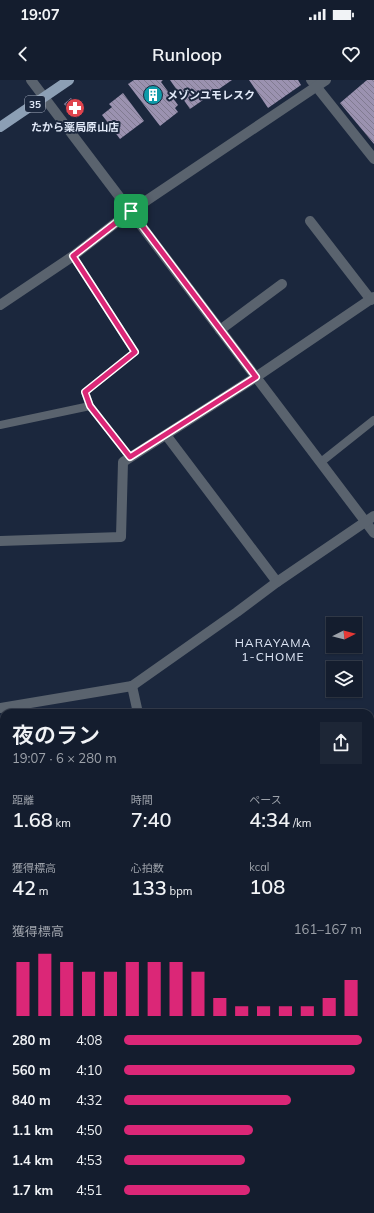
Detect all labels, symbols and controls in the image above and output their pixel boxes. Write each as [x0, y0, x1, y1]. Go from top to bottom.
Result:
text: 19:07 [20, 5, 60, 24]
icon: back [12, 43, 34, 65]
text: Runloop [152, 43, 222, 66]
icon: heart [340, 43, 362, 65]
building icon: メゾンユモレスク [142, 84, 164, 106]
place label: メゾンユモレスク [167, 88, 255, 102]
road number: 35 [25, 96, 45, 112]
pharmacy icon: たから薬局原山店 [64, 97, 86, 119]
place label: たから薬局原山店 [31, 120, 119, 134]
pin [114, 194, 148, 228]
icon: arrive [120, 200, 142, 222]
north arrow [326, 617, 362, 653]
map controls [326, 617, 362, 697]
district label: HARAYAMA 1-CHOME [235, 635, 311, 664]
button: layers [326, 661, 362, 697]
text: 夜のラン [12, 721, 100, 749]
button: share [320, 722, 362, 764]
text: 19:07 · 6 × 280 m [12, 750, 117, 766]
text: 距離 [12, 793, 34, 807]
text: 時間 [131, 793, 153, 807]
text: ペース [249, 793, 282, 807]
text: 1.68 [12, 807, 53, 832]
text: 7:40 [131, 807, 171, 832]
text: 4:34 [249, 807, 290, 832]
text: km [53, 816, 71, 830]
text: /km [290, 816, 311, 830]
text: kcal [249, 860, 269, 874]
text: 獲得標高 [12, 861, 56, 875]
text: 心拍数 [131, 861, 164, 875]
text: 108 [249, 874, 285, 899]
text: 42 [12, 875, 36, 900]
text: 133 [131, 875, 167, 900]
text: m [36, 884, 49, 898]
text: bpm [167, 884, 192, 898]
text: 161–167 m [294, 921, 362, 937]
text: 獲得標高 [12, 923, 64, 939]
text: 280 m [12, 1032, 51, 1048]
text: 4:08 [76, 1032, 102, 1048]
text: 560 m [12, 1062, 51, 1078]
text: 4:10 [76, 1062, 102, 1078]
text: 840 m [12, 1092, 51, 1108]
text: 4:32 [76, 1092, 102, 1108]
text: 1.1 km [12, 1122, 53, 1138]
text: 4:50 [76, 1122, 102, 1138]
text: 1.4 km [12, 1152, 53, 1168]
text: 4:53 [76, 1152, 102, 1168]
text: 1.7 km [12, 1182, 53, 1198]
text: 4:51 [76, 1182, 102, 1198]

